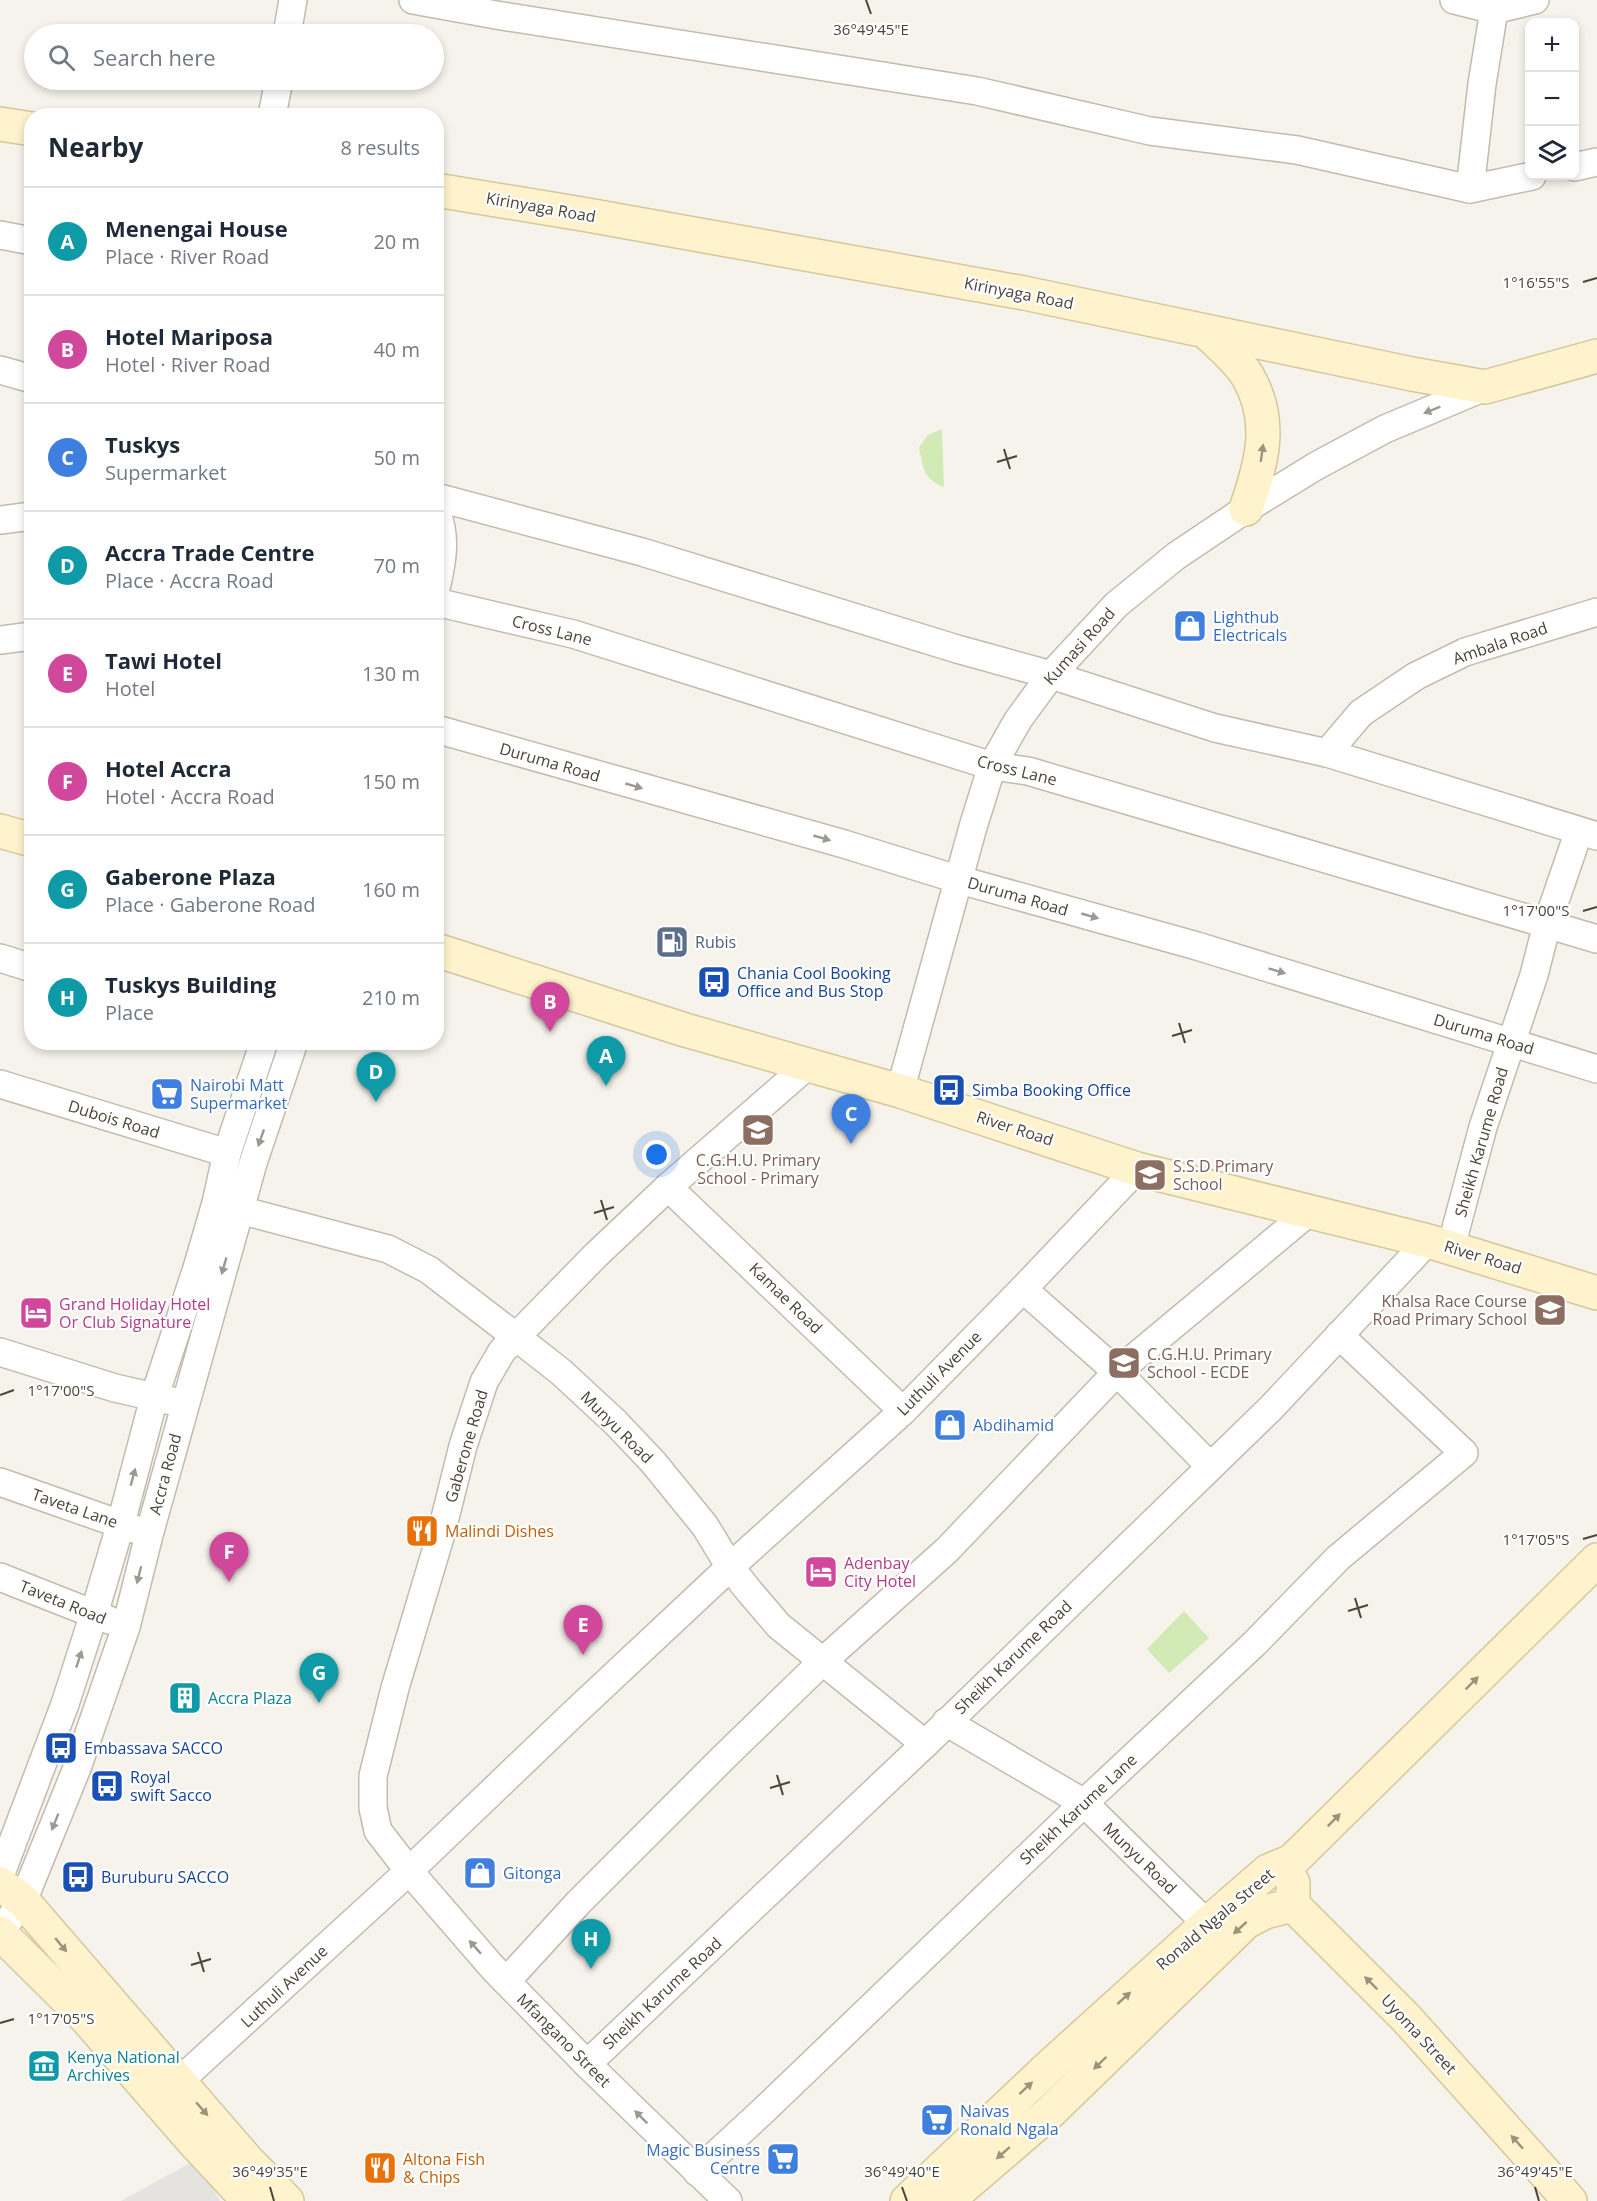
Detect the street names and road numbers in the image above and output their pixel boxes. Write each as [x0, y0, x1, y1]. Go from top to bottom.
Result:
street label: Kirinyaga Road [484, 187, 598, 227]
street label: Kirinyaga Road [962, 272, 1076, 314]
street label: Kumasi Road [1038, 602, 1120, 690]
street label: Cross Lane [510, 609, 594, 651]
street label: Ambala Road [1450, 617, 1550, 669]
street label: Duruma Road [497, 737, 603, 787]
street label: Cross Lane [975, 749, 1059, 791]
street label: Duruma Road [965, 871, 1071, 921]
street label: Duruma Road [1431, 1008, 1537, 1060]
street label: Sheikh Karume Road [1449, 1064, 1513, 1220]
street label: Dubois Road [65, 1095, 163, 1143]
street label: River Road [974, 1105, 1056, 1151]
street label: River Road [1442, 1235, 1524, 1279]
street label: Kamae Road [745, 1258, 827, 1338]
street label: Luthuli Avenue [892, 1326, 986, 1420]
street label: Munyu Road [576, 1386, 658, 1468]
street label: Gaberone Road [439, 1387, 493, 1505]
street label: Accra Road [144, 1431, 186, 1517]
street label: Taveta Lane [29, 1483, 121, 1533]
street label: Taveta Road [16, 1575, 110, 1629]
street label: Sheikh Karume Road [950, 1595, 1076, 1719]
street label: Sheikh Karume Lane [1015, 1749, 1141, 1869]
street label: Munyu Road [1098, 1817, 1182, 1899]
street label: Ronald Ngala Street [1151, 1863, 1279, 1975]
street label: Sheikh Karume Road [598, 1932, 726, 2054]
street label: Luthuli Avenue [236, 1940, 332, 2032]
street label: Mfangano Street [512, 1988, 616, 2092]
street label: Uyoma Street [1376, 1989, 1462, 2079]

